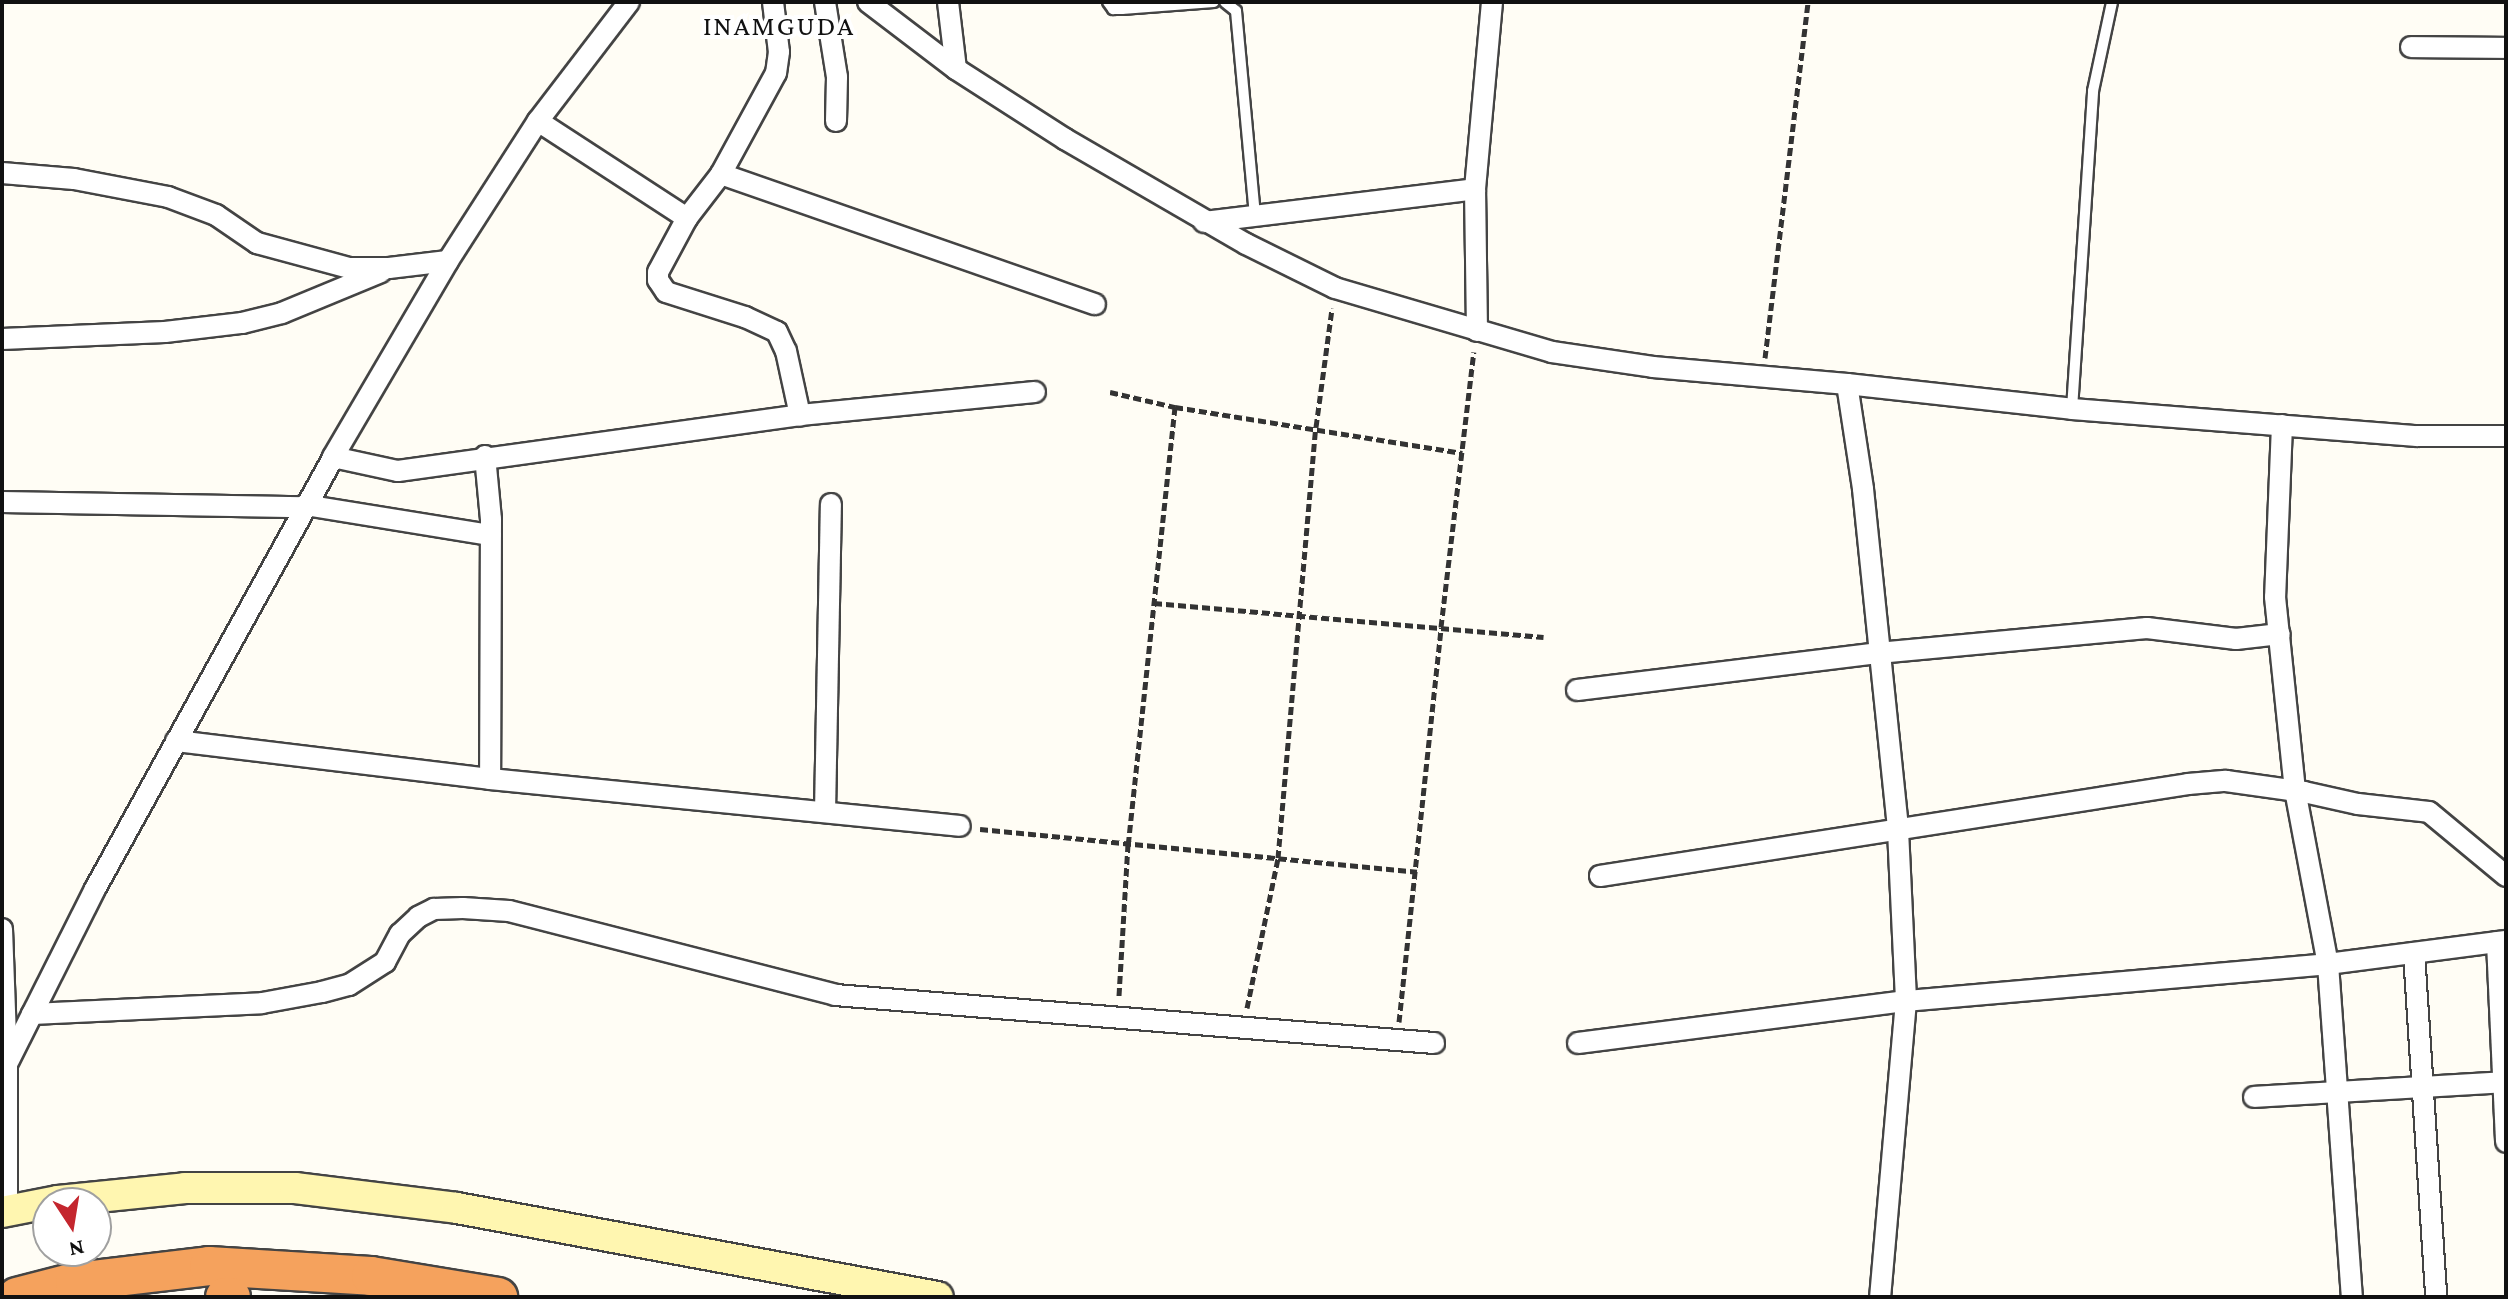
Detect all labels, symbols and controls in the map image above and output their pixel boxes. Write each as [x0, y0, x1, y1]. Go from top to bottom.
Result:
district label: INAMGUDA [703, 9, 855, 43]
north arrow [32, 1187, 112, 1267]
text: N [67, 1235, 87, 1263]

